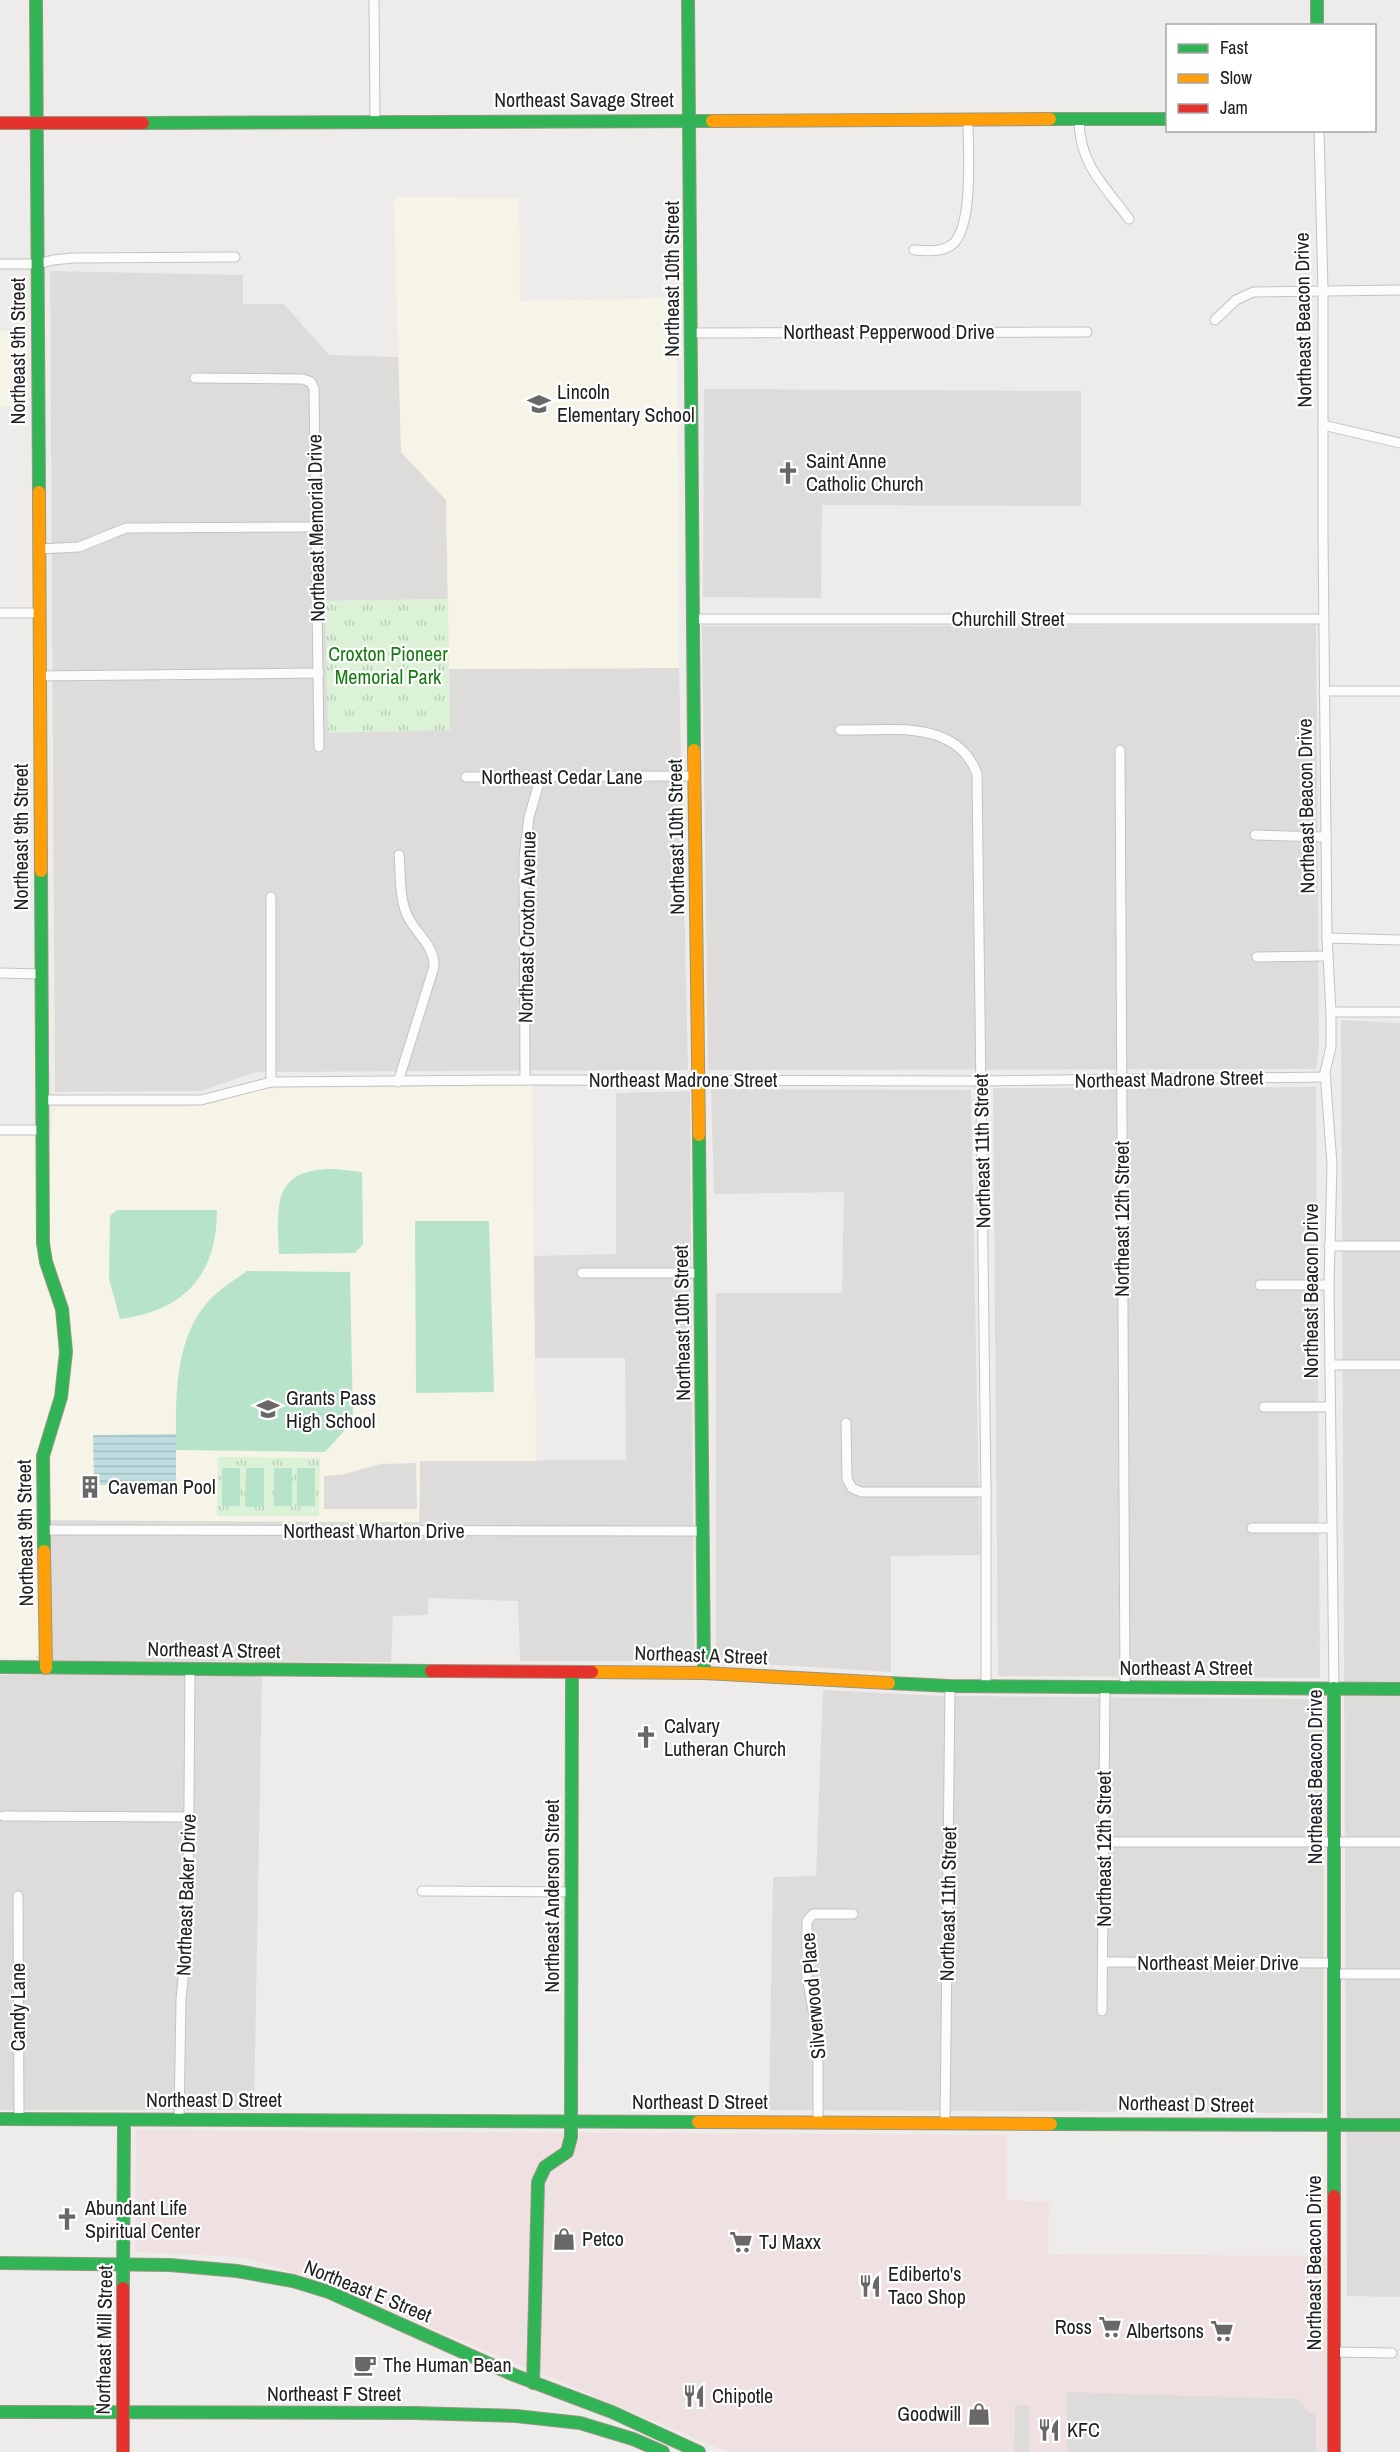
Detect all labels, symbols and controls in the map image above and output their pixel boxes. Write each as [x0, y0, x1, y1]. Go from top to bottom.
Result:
legend [1166, 24, 1376, 132]
text: Fast [1220, 35, 1248, 60]
text: Slow [1220, 65, 1252, 90]
street label: Northeast Savage Street [494, 86, 674, 113]
text: Jam [1220, 95, 1248, 120]
street label: Northeast 10th Street [658, 201, 685, 357]
street label: Northeast Beacon Drive [1287, 232, 1318, 408]
street label: Northeast 9th Street [4, 277, 31, 424]
street label: Northeast Pepperwood Drive [783, 318, 995, 345]
place label: Lincoln Elementary School [557, 378, 695, 428]
school or university icon: Lincoln Elementary School [526, 391, 552, 417]
street label: Northeast Memorial Drive [300, 434, 331, 622]
place label: Saint Anne Catholic Church [806, 447, 924, 497]
church icon: Saint Anne Catholic Church [775, 460, 801, 486]
street label: Churchill Street [951, 605, 1065, 632]
park label: Croxton Pioneer Memorial Park [328, 640, 448, 690]
street label: Northeast Beacon Drive [1290, 718, 1321, 894]
street label: Northeast 10th Street [661, 758, 690, 915]
street label: Northeast 9th Street [7, 763, 34, 910]
street label: Northeast Cedar Lane [481, 763, 643, 790]
street label: Northeast Croxton Avenue [511, 831, 542, 1023]
street label: Northeast Madrone Street [1074, 1063, 1264, 1094]
street label: Northeast Madrone Street [589, 1066, 778, 1093]
street label: Northeast 11th Street [967, 1073, 996, 1229]
street label: Northeast 12th Street [1108, 1141, 1135, 1297]
street label: Northeast Beacon Drive [1297, 1203, 1324, 1379]
street label: Northeast 10th Street [667, 1244, 696, 1401]
place label: Grants Pass High School [286, 1384, 376, 1434]
school or university icon: Grants Pass High School [255, 1396, 281, 1422]
street label: Northeast 9th Street [10, 1459, 39, 1607]
place label: Caveman Pool [108, 1473, 216, 1500]
building icon: Caveman Pool [77, 1474, 103, 1500]
street label: Northeast Wharton Drive [283, 1517, 465, 1544]
street label: Northeast A Street [147, 1635, 281, 1664]
street label: Northeast A Street [634, 1639, 768, 1670]
street label: Northeast A Street [1119, 1654, 1253, 1681]
street label: Northeast Beacon Drive [1301, 1689, 1328, 1865]
place label: Calvary Lutheran Church [664, 1712, 786, 1762]
church icon: Calvary Lutheran Church [633, 1724, 659, 1750]
street label: Northeast 12th Street [1090, 1771, 1117, 1927]
street label: Northeast Anderson Street [538, 1799, 565, 1993]
street label: Northeast Baker Drive [169, 1813, 202, 1977]
street label: Northeast 11th Street [933, 1826, 962, 1982]
street label: Silverwood Place [794, 1932, 831, 2060]
street label: Northeast Meier Drive [1137, 1949, 1299, 1976]
street label: Candy Lane [4, 1963, 31, 2051]
street label: Northeast D Street [146, 2086, 282, 2113]
street label: Northeast D Street [632, 2088, 768, 2115]
street label: Northeast D Street [1118, 2089, 1255, 2118]
street label: Northeast Beacon Drive [1300, 2175, 1327, 2351]
place label: Abundant Life Spiritual Center [84, 2194, 200, 2244]
church icon: Abundant Life Spiritual Center [54, 2206, 80, 2232]
place label: Petco [582, 2225, 624, 2252]
shop icon: Petco [551, 2226, 577, 2252]
place label: TJ Maxx [759, 2228, 822, 2255]
supermarket icon: TJ Maxx [728, 2229, 754, 2255]
street label: Northeast E Street [301, 2253, 436, 2328]
place label: Ediberto's Taco Shop [888, 2260, 966, 2310]
street label: Northeast Mill Street [89, 2265, 118, 2415]
restaurant icon: Ediberto's Taco Shop [857, 2273, 883, 2299]
place label: Ross [1055, 2313, 1092, 2340]
supermarket icon: Ross [1097, 2314, 1123, 2340]
place label: Albertsons [1126, 2317, 1204, 2344]
supermarket icon: Albertsons [1209, 2318, 1235, 2344]
place label: The Human Bean [383, 2351, 512, 2378]
cafe icon: The Human Bean [352, 2352, 378, 2378]
street label: Northeast F Street [267, 2380, 401, 2407]
place label: Chipotle [712, 2382, 773, 2409]
restaurant icon: Chipotle [681, 2383, 707, 2409]
place label: Goodwill [897, 2400, 961, 2427]
shop icon: Goodwill [966, 2401, 992, 2427]
place label: KFC [1067, 2416, 1100, 2443]
restaurant icon: KFC [1036, 2417, 1062, 2443]

